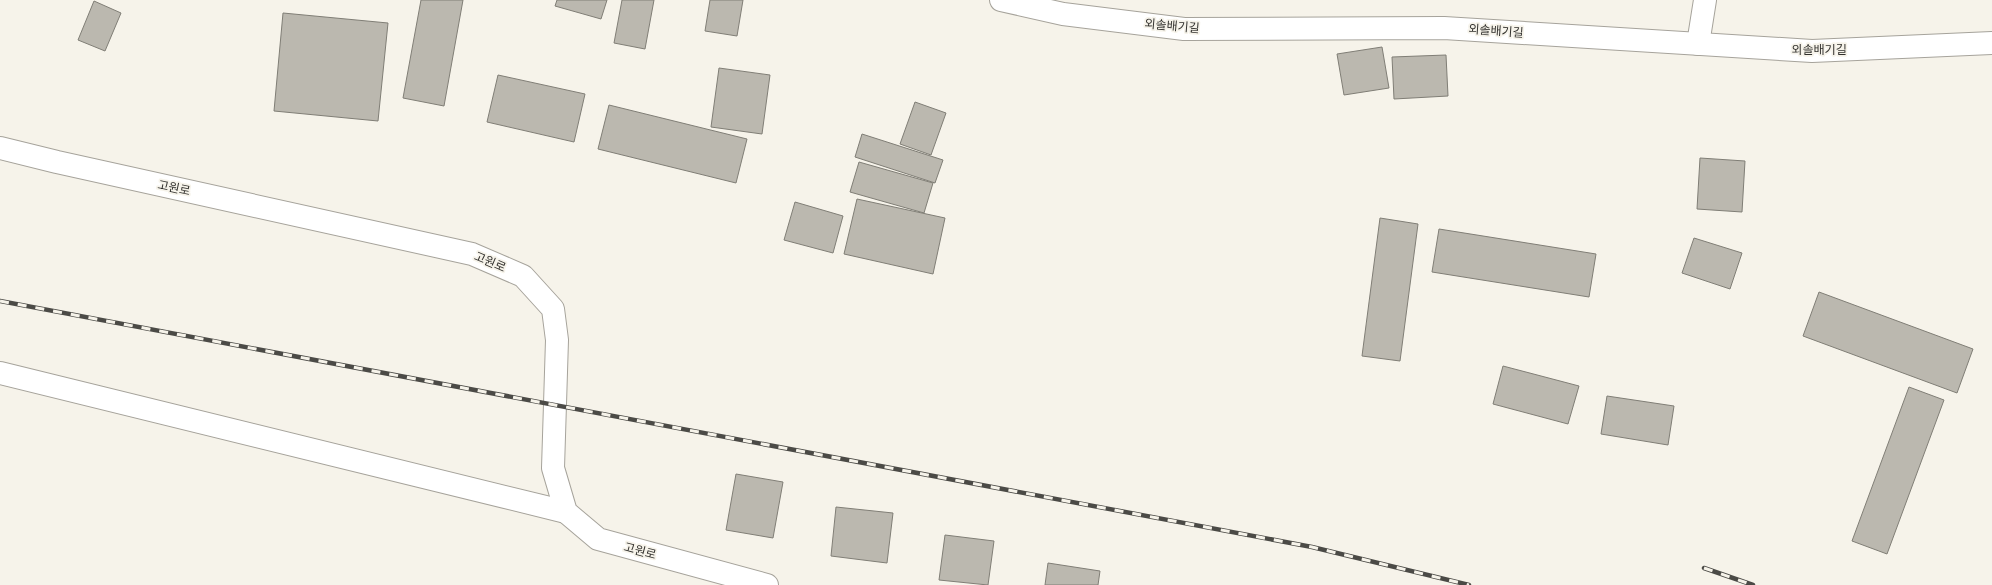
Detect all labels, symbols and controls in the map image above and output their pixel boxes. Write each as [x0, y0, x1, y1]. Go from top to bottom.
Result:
street label: 외솔배기길 [1144, 17, 1200, 35]
street label: 외솔배기길 [1468, 22, 1524, 40]
street label: 외솔배기길 [1791, 43, 1847, 57]
street label: 고원로 [156, 178, 192, 198]
street label: 고원로 [472, 249, 508, 275]
street label: 고원로 [622, 540, 658, 562]

